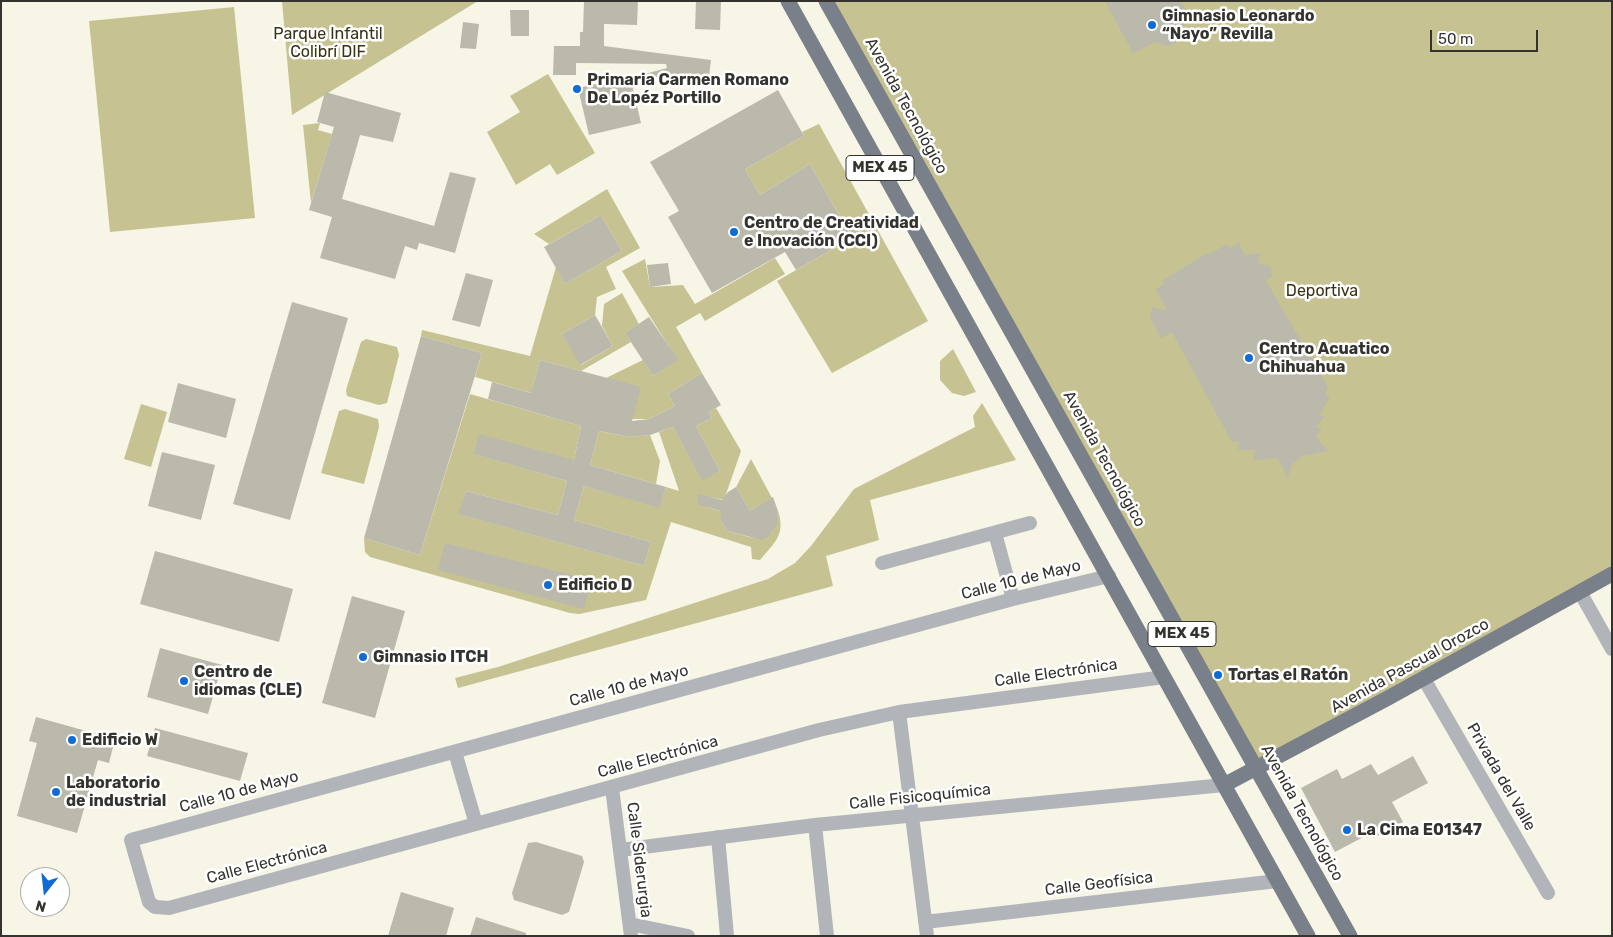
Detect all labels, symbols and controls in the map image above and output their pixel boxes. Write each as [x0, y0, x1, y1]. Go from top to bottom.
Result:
place label: Gimnasio Leonardo “Nayo” Revilla [1162, 6, 1315, 44]
marker: Gimnasio Leonardo “Nayo” Revilla [1146, 19, 1158, 31]
scale bar [1433, 20, 1540, 52]
park label: Parque Infantil Colibrí DIF [273, 24, 383, 62]
text: 50 m [1438, 30, 1473, 48]
street label: Avenida Tecnológico [861, 35, 951, 177]
place label: Primaria Carmen Romano De Lopéz Portillo [587, 70, 789, 108]
marker: Primaria Carmen Romano De Lopéz Portillo [571, 83, 583, 95]
road number: MEX 45 [846, 156, 914, 180]
place label: Centro de Creatividad e Inovación (CCI) [744, 213, 919, 251]
marker: Centro de Creatividad e Inovación (CCI) [728, 226, 740, 238]
park label: Deportiva [1286, 281, 1358, 301]
place label: Centro Acuatico Chihuahua [1259, 339, 1389, 377]
marker: Centro Acuatico Chihuahua [1243, 352, 1255, 364]
street label: Avenida Tecnológico [1059, 388, 1149, 530]
street label: Calle 10 de Mayo [959, 556, 1083, 604]
place label: Edificio D [558, 575, 632, 595]
marker: Edificio D [542, 579, 554, 591]
street label: Avenida Pascual Orozco [1328, 615, 1492, 717]
road number: MEX 45 [1148, 622, 1216, 646]
place label: Gimnasio ITCH [373, 647, 488, 667]
marker: Gimnasio ITCH [357, 651, 369, 663]
street label: Calle Electrónica [993, 655, 1119, 691]
street label: Calle 10 de Mayo [567, 661, 691, 711]
place label: Centro de idiomas (CLE) [194, 662, 302, 700]
place label: Tortas el Ratón [1228, 665, 1348, 685]
marker: Tortas el Ratón [1212, 669, 1224, 681]
marker: Centro de idiomas (CLE) [178, 675, 190, 687]
street label: Privada del Valle [1462, 720, 1540, 834]
place label: Edificio W [82, 730, 158, 750]
street label: Calle Electrónica [596, 732, 720, 782]
marker: Edificio W [66, 734, 78, 746]
street label: Avenida Tecnológico [1257, 742, 1347, 884]
street label: Calle 10 de Mayo [177, 767, 301, 817]
place label: Laboratorio de industrial [66, 773, 166, 811]
street label: Calle Fisicoquímica [848, 780, 992, 814]
marker: Laboratorio de industrial [50, 786, 62, 798]
street label: Calle Siderurgia [622, 801, 656, 919]
place label: La Cima E01347 [1357, 820, 1482, 840]
marker: La Cima E01347 [1341, 824, 1353, 836]
street label: Calle Electrónica [205, 838, 329, 888]
north arrow [20, 867, 70, 917]
street label: Calle Geofísica [1044, 868, 1154, 900]
text: N [34, 896, 48, 916]

